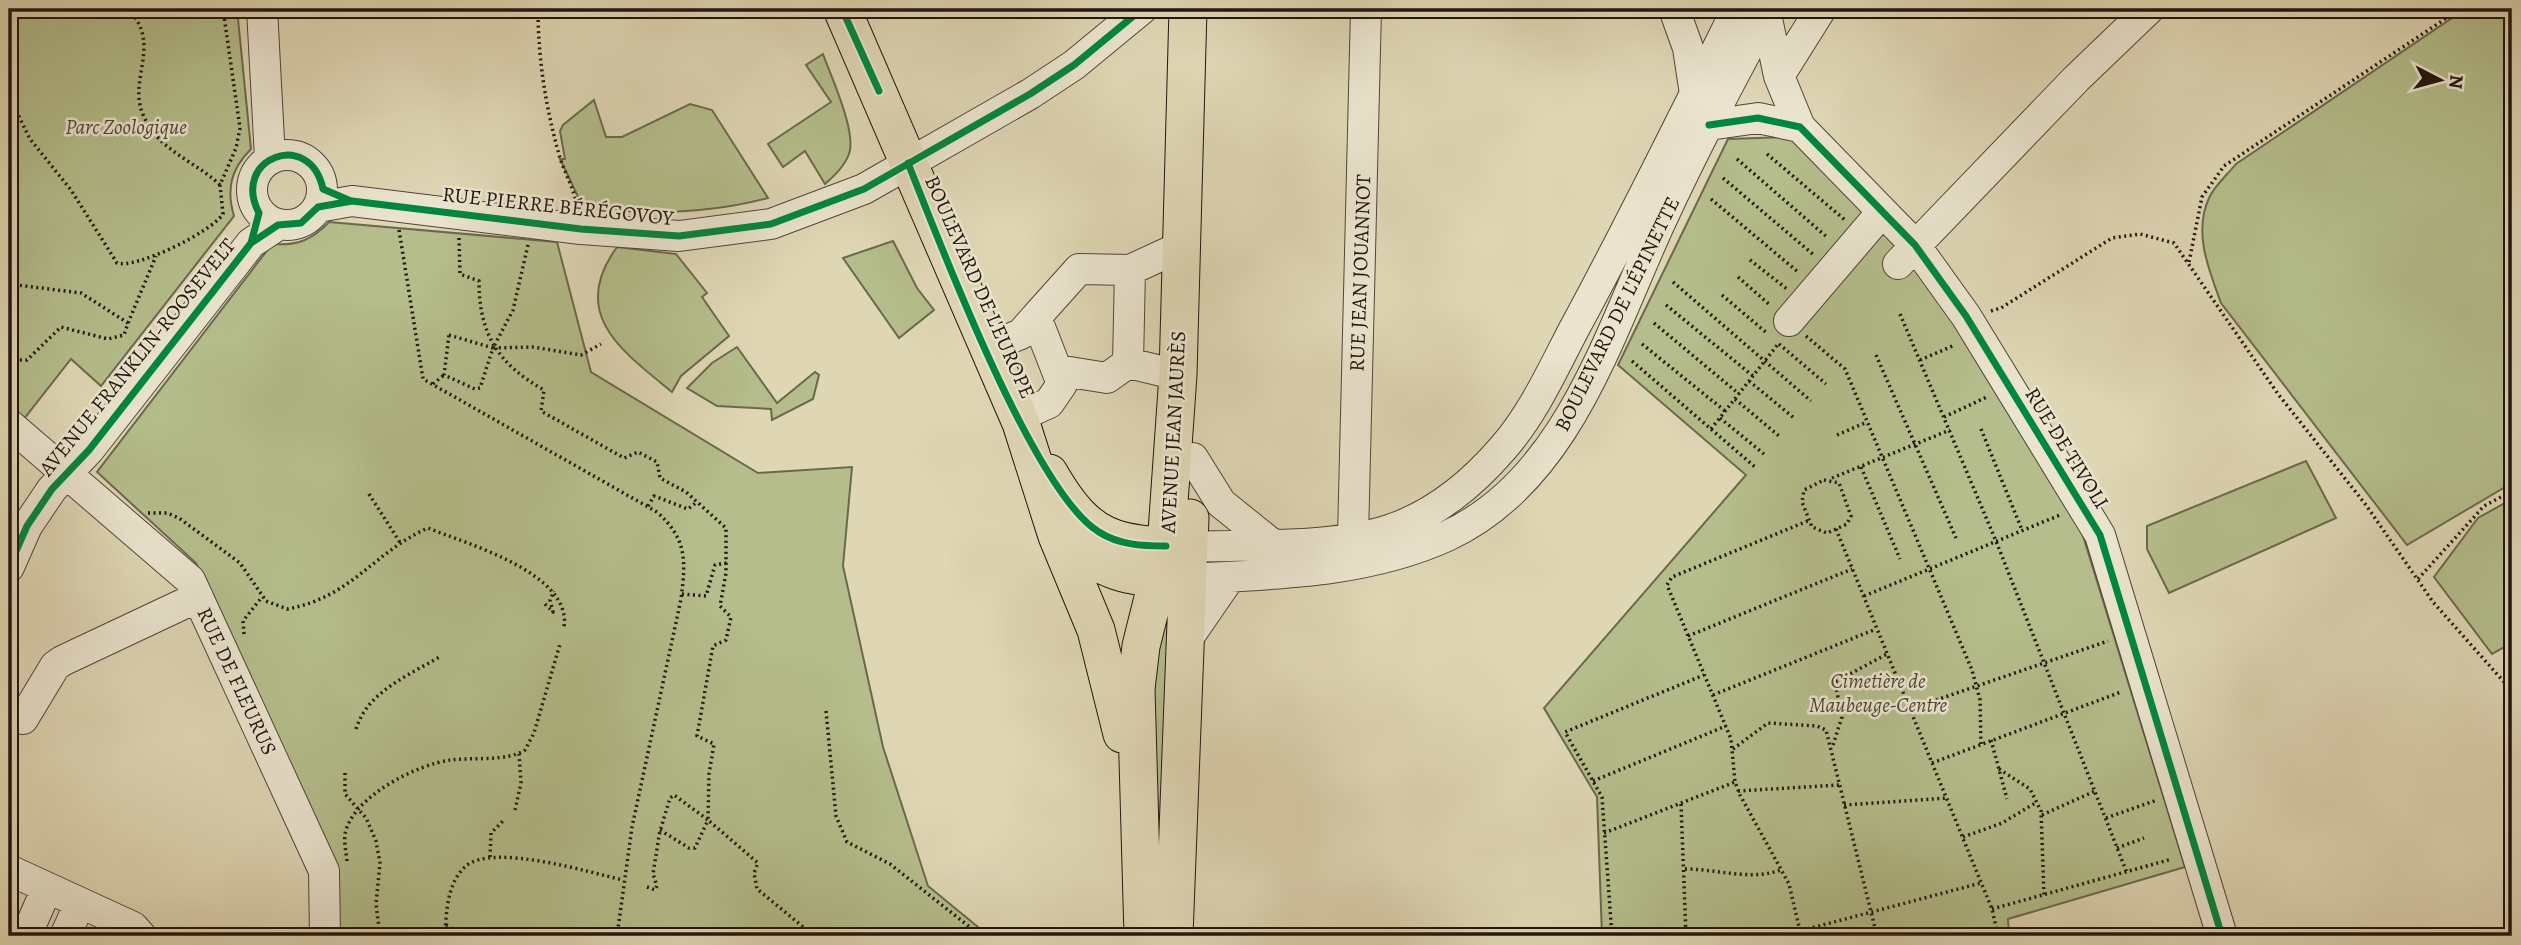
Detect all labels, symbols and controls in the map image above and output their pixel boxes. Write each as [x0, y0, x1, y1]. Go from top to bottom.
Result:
north arrow [2406, 46, 2476, 116]
text: N [2442, 73, 2470, 90]
park label: Parc Zoologique [65, 113, 187, 141]
street label: BOULEVARD DE L'EUROPE [918, 171, 1042, 403]
street label: RUE JEAN JOUANNOT [1343, 173, 1377, 372]
street label: RUE PIERRE BÉRÉGOVOY [441, 180, 676, 232]
street label: BOULEVARD DE L'ÉPINETTE [1548, 192, 1686, 436]
street label: AVENUE FRANKLIN-ROOSEVELT [32, 232, 242, 482]
street label: AVENUE JEAN JAURÈS [1154, 330, 1192, 535]
street label: RUE DE TIVOLI [2019, 382, 2115, 514]
street label: RUE DE FLEURUS [190, 603, 284, 759]
park label: Cimetière de Maubeuge-Centre [1809, 667, 1947, 719]

